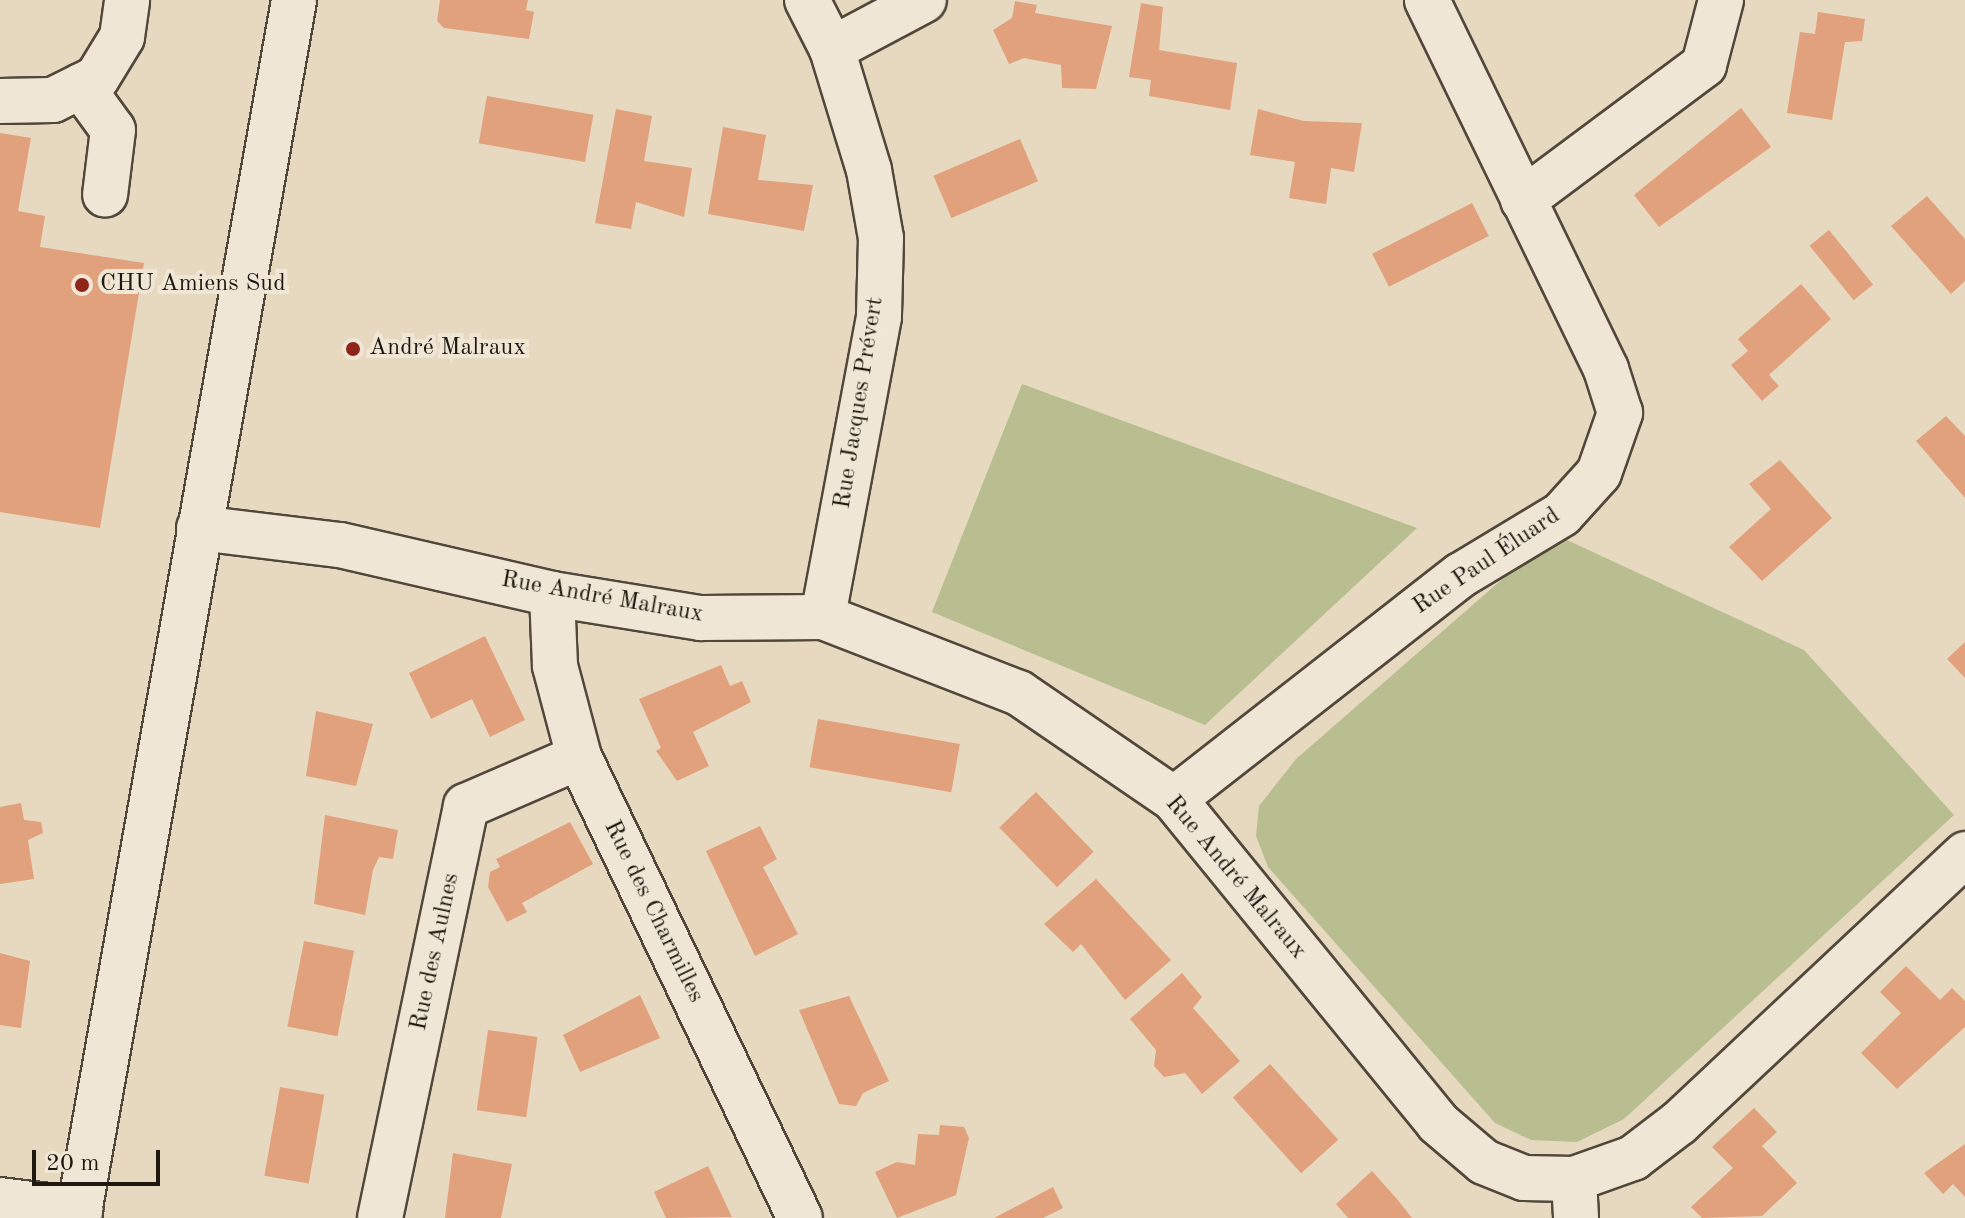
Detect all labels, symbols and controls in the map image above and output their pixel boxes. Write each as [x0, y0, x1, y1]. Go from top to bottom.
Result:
place label: CHU Amiens Sud [100, 271, 286, 299]
marker: CHU Amiens Sud [71, 274, 93, 296]
street label: Rue Jacques Prévert [829, 295, 891, 511]
place label: André Malraux [369, 335, 526, 363]
marker: André Malraux [344, 340, 362, 358]
street label: Rue Paul Éluard [1408, 502, 1566, 622]
street label: Rue André Malraux [499, 566, 705, 630]
street label: Rue André Malraux [1158, 790, 1312, 966]
street label: Rue des Charmilles [596, 816, 710, 1008]
street label: Rue des Aulnes [405, 871, 467, 1033]
scale bar [36, 1134, 164, 1184]
text: 20 m [46, 1152, 100, 1176]

